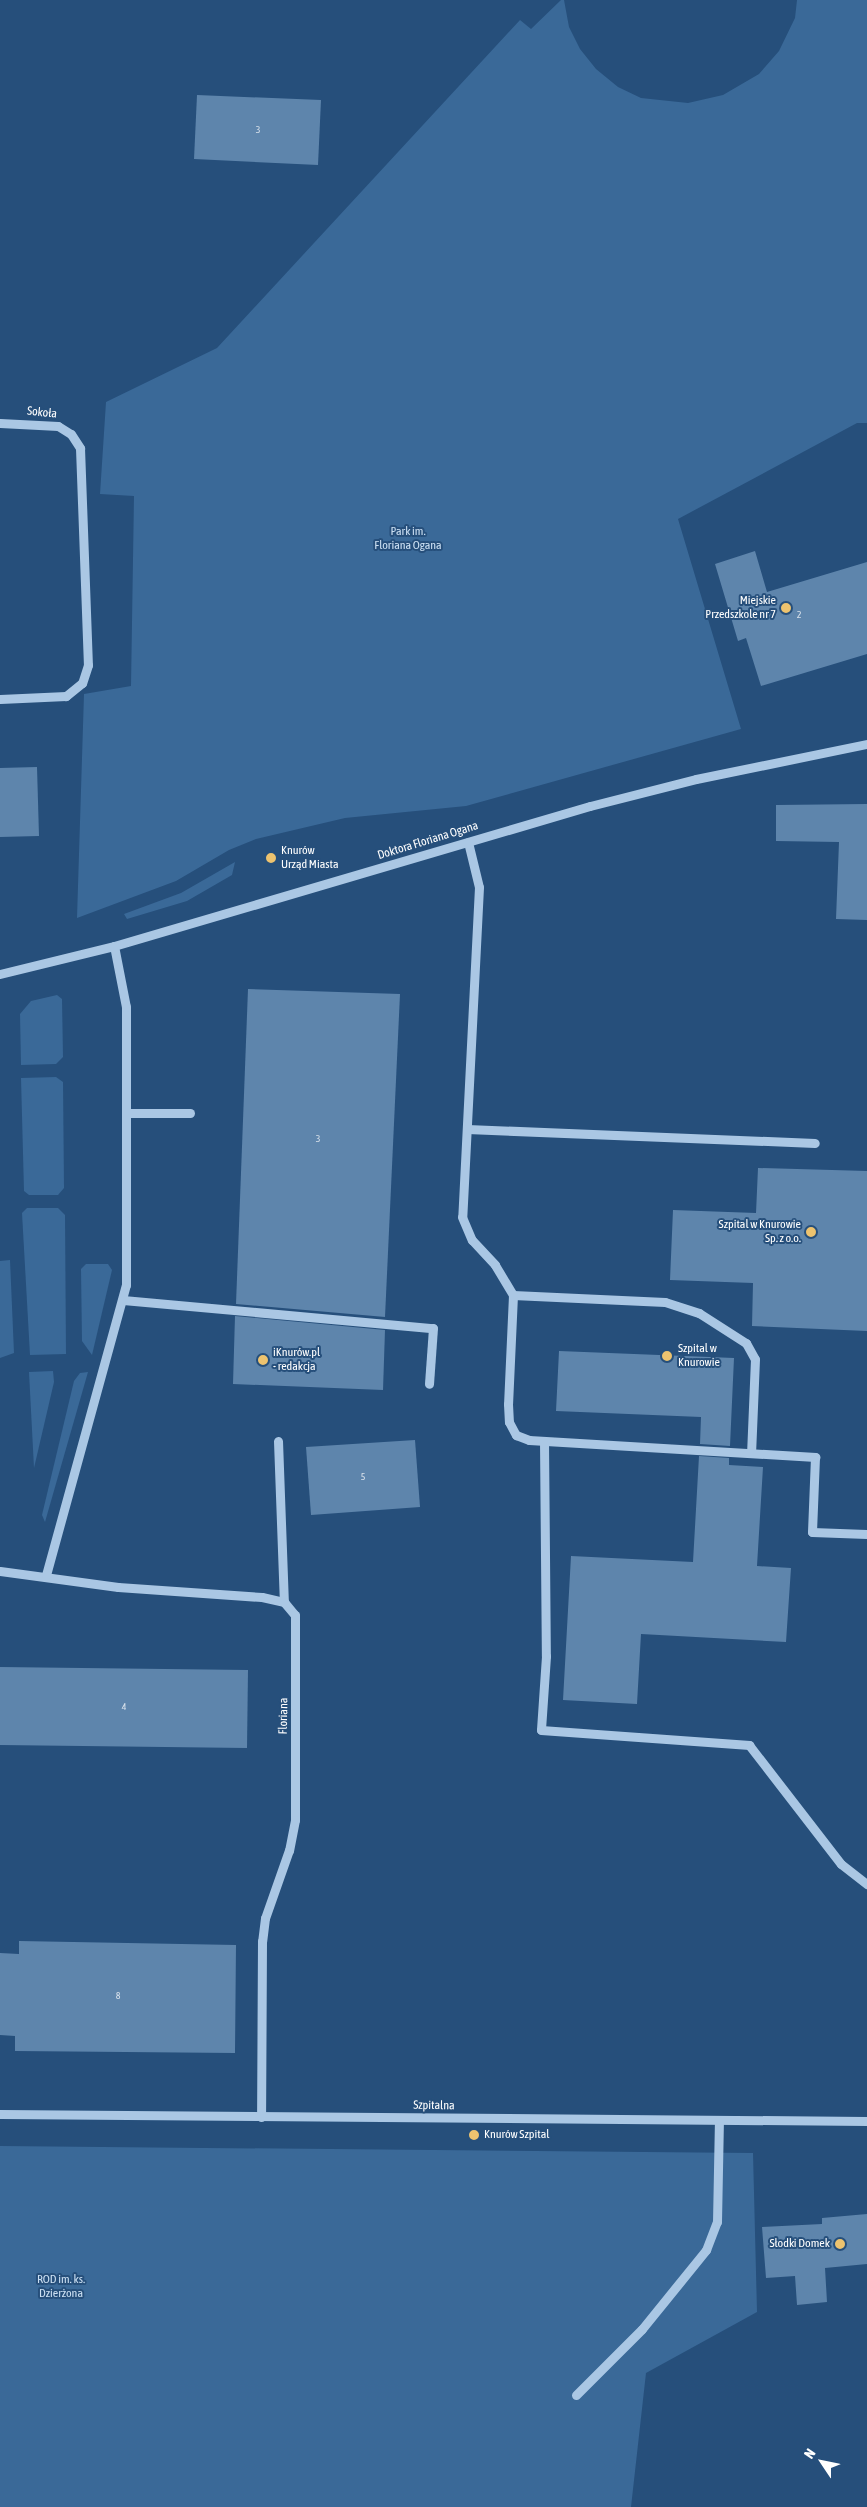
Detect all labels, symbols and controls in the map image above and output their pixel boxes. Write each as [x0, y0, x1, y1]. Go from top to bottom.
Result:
house number: 3 [256, 124, 260, 136]
street label: Sokoła [26, 404, 58, 422]
park label: Park im. Floriana Ogana [374, 525, 442, 553]
place label: Miejskie Przedszkole nr 7 [705, 594, 776, 622]
marker: Miejskie Przedszkole nr 7 [780, 602, 792, 614]
house number: 2 [797, 609, 801, 621]
street label: Doktora Floriana Ogana [376, 819, 480, 863]
place label: Knurów Urząd Miasta [281, 844, 339, 872]
marker: Knurów Urząd Miasta [265, 852, 277, 864]
house number: 3 [316, 1133, 320, 1145]
place label: Szpital w Knurowie Sp. z o.o. [719, 1218, 801, 1246]
marker: Szpital w Knurowie Sp. z o.o. [805, 1226, 817, 1238]
place label: Szpital w Knurowie [678, 1342, 720, 1370]
place label: iKnurów.pl - redakcja [273, 1346, 320, 1374]
marker: Szpital w Knurowie [660, 1349, 674, 1363]
marker: iKnurów.pl - redakcja [257, 1354, 269, 1366]
house number: 5 [361, 1471, 365, 1483]
street label: Floriana [276, 1697, 292, 1735]
house number: 4 [122, 1701, 126, 1713]
house number: 8 [116, 1990, 120, 2002]
street label: Szpitalna [413, 2098, 455, 2114]
place label: Knurów Szpital [484, 2128, 549, 2142]
marker: Knurów Szpital [468, 2129, 480, 2141]
place label: Słodki Domek [770, 2237, 830, 2251]
marker: Słodki Domek [834, 2238, 846, 2250]
park label: ROD im. ks. Dzierżona [37, 2273, 85, 2301]
north arrow [797, 2437, 847, 2487]
text: N [801, 2446, 819, 2462]

